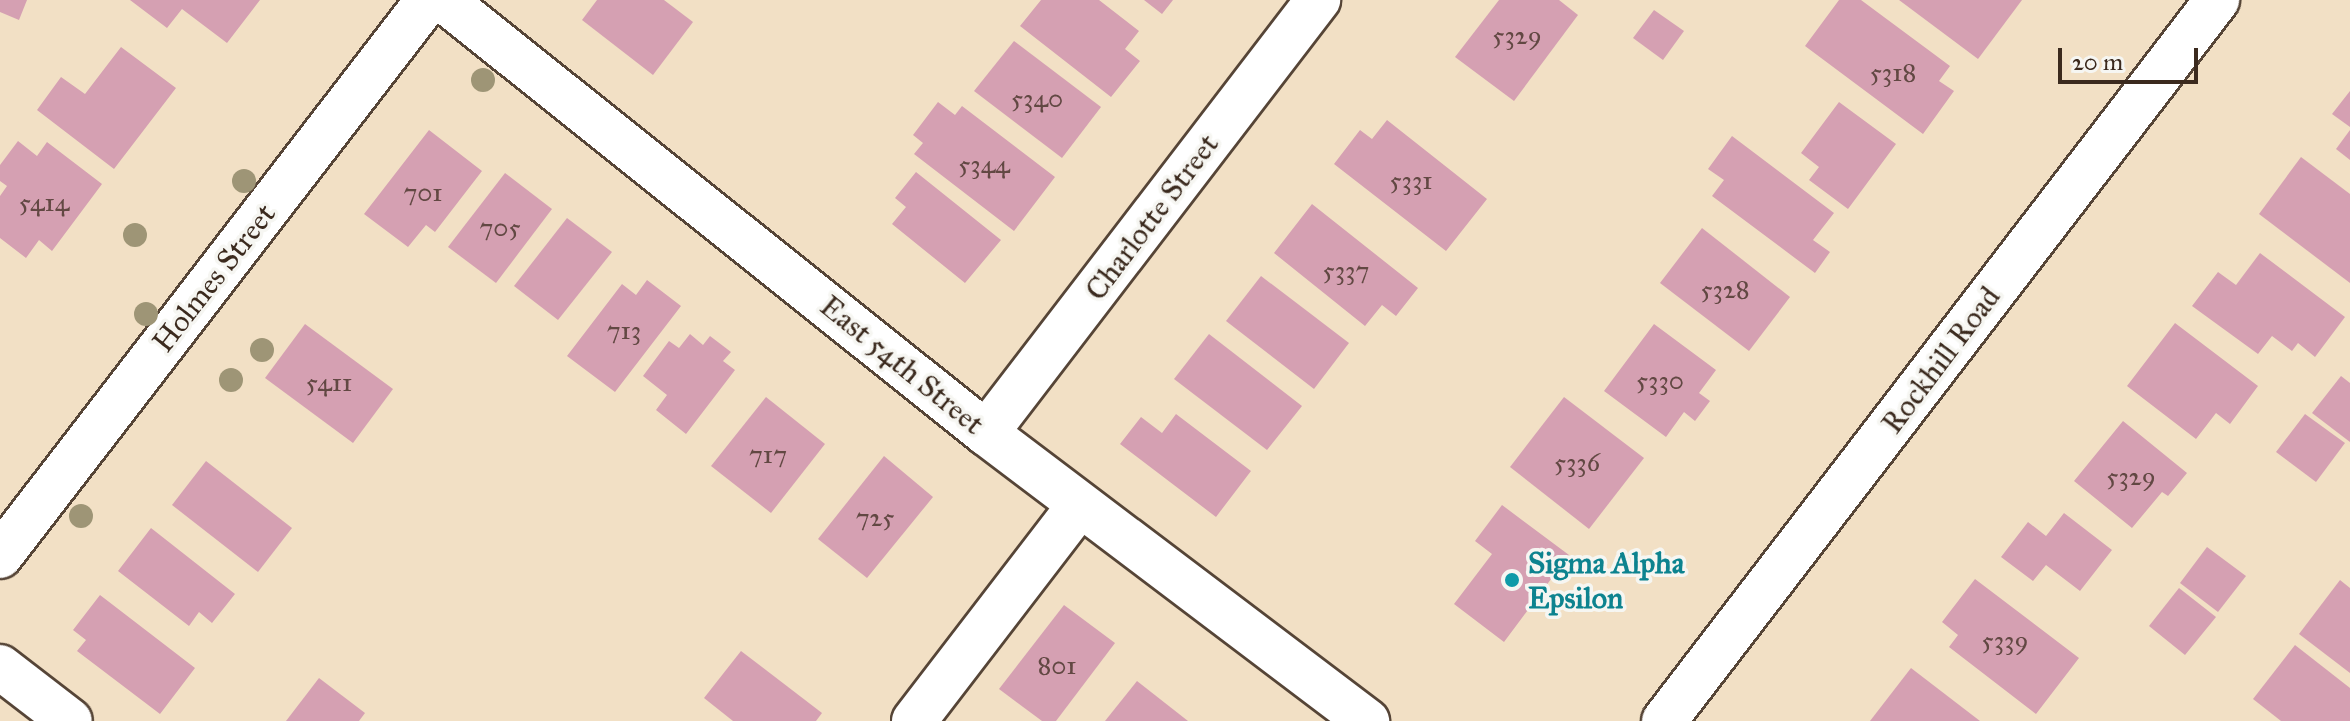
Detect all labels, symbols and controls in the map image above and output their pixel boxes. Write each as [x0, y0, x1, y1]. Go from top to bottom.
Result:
house number: 5329 [1492, 20, 1542, 52]
scale bar [2062, 32, 2202, 82]
text: 20 m [2072, 47, 2123, 77]
house number: 5318 [1870, 57, 1916, 89]
house number: 5340 [1011, 83, 1063, 115]
street label: Charlotte Street [1078, 127, 1226, 307]
house number: 5344 [958, 149, 1010, 181]
house number: 5331 [1389, 165, 1433, 197]
house number: 701 [403, 177, 443, 209]
house number: 5414 [19, 187, 69, 219]
street label: Holmes Street [145, 197, 283, 359]
house number: 705 [479, 212, 521, 244]
house number: 5337 [1323, 255, 1369, 287]
house number: 5328 [1700, 274, 1750, 306]
street label: Rockhill Road [1874, 280, 2008, 440]
street label: East 54th Street [813, 288, 991, 442]
house number: 713 [607, 315, 641, 347]
house number: 5330 [1636, 365, 1684, 397]
house number: 5411 [306, 367, 352, 399]
house number: 717 [749, 439, 787, 471]
house number: 5336 [1554, 447, 1600, 479]
house number: 5329 [2106, 461, 2156, 493]
house number: 725 [856, 502, 894, 534]
place label: Sigma Alpha Epsilon [1528, 545, 1684, 616]
marker: Sigma Alpha Epsilon [1503, 571, 1521, 589]
house number: 5339 [1982, 625, 2028, 657]
house number: 801 [1038, 650, 1076, 682]

